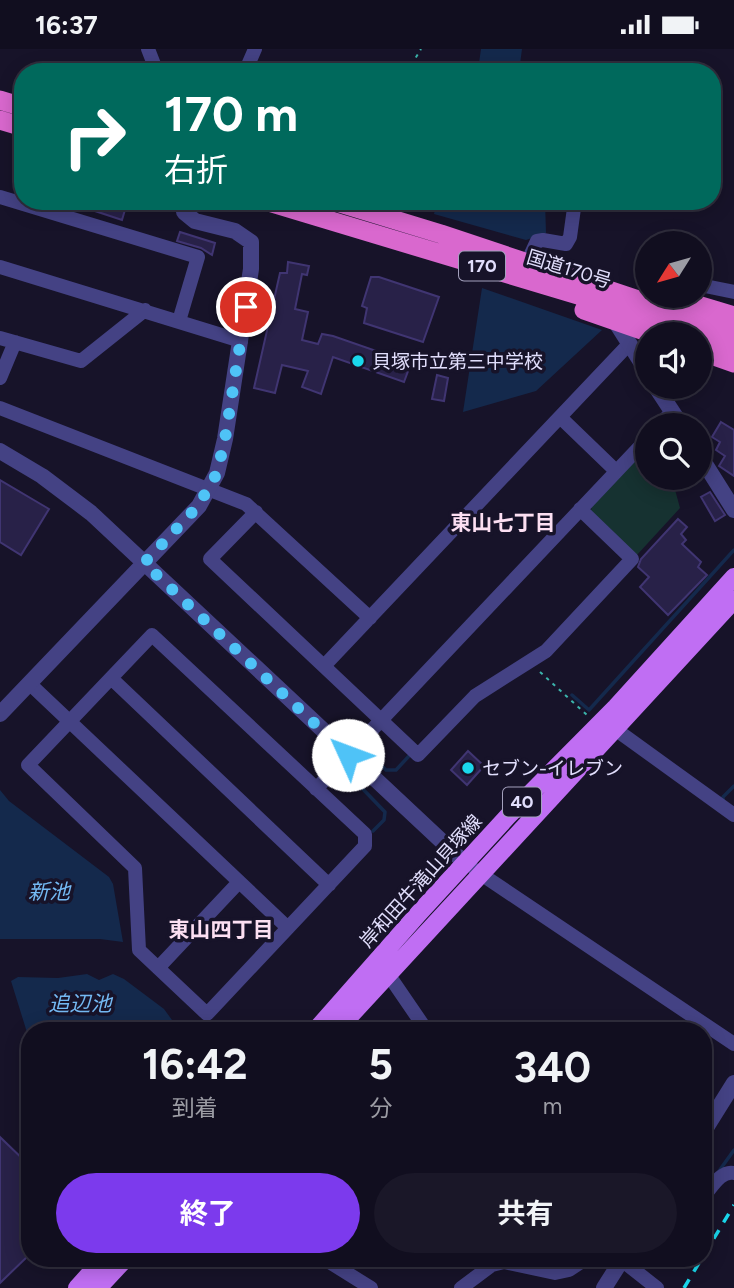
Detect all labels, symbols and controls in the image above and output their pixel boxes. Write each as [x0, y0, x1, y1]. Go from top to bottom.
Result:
text: 16:37 [35, 9, 98, 41]
text: 170 m [164, 84, 298, 143]
icon: right [49, 91, 140, 182]
text: 右折 [164, 151, 228, 189]
north arrow [635, 231, 712, 308]
map controls [635, 231, 712, 490]
street label: 国道170号 [524, 245, 614, 293]
road number: 170 [459, 251, 505, 281]
pin [216, 277, 276, 337]
icon: arrive [227, 288, 265, 326]
button: sound [635, 322, 712, 399]
place label: 貝塚市立第三中学校 [372, 350, 543, 373]
marker: 貝塚市立第三中学校 [350, 353, 366, 369]
button: search [635, 413, 712, 490]
district label: 東山七丁目 [451, 510, 556, 535]
position arrow [311, 718, 385, 792]
place label: セブン-イレブン [482, 757, 623, 780]
marker: セブン-イレブン [460, 760, 476, 776]
road number: 40 [503, 787, 541, 817]
street label: 岸和田牛滝山貝塚線 [355, 810, 487, 952]
water label: 新池 [28, 879, 72, 904]
district label: 東山四丁目 [169, 917, 274, 942]
water label: 追辺池 [49, 991, 113, 1016]
text: 16:42 [142, 1039, 248, 1090]
text: 5 [369, 1039, 393, 1090]
text: 340 [514, 1042, 591, 1093]
text: m [543, 1092, 562, 1120]
text: 到着 [172, 1094, 218, 1122]
text: 分 [369, 1094, 392, 1122]
button: 終了 [56, 1173, 360, 1253]
button: 共有 [374, 1173, 677, 1253]

